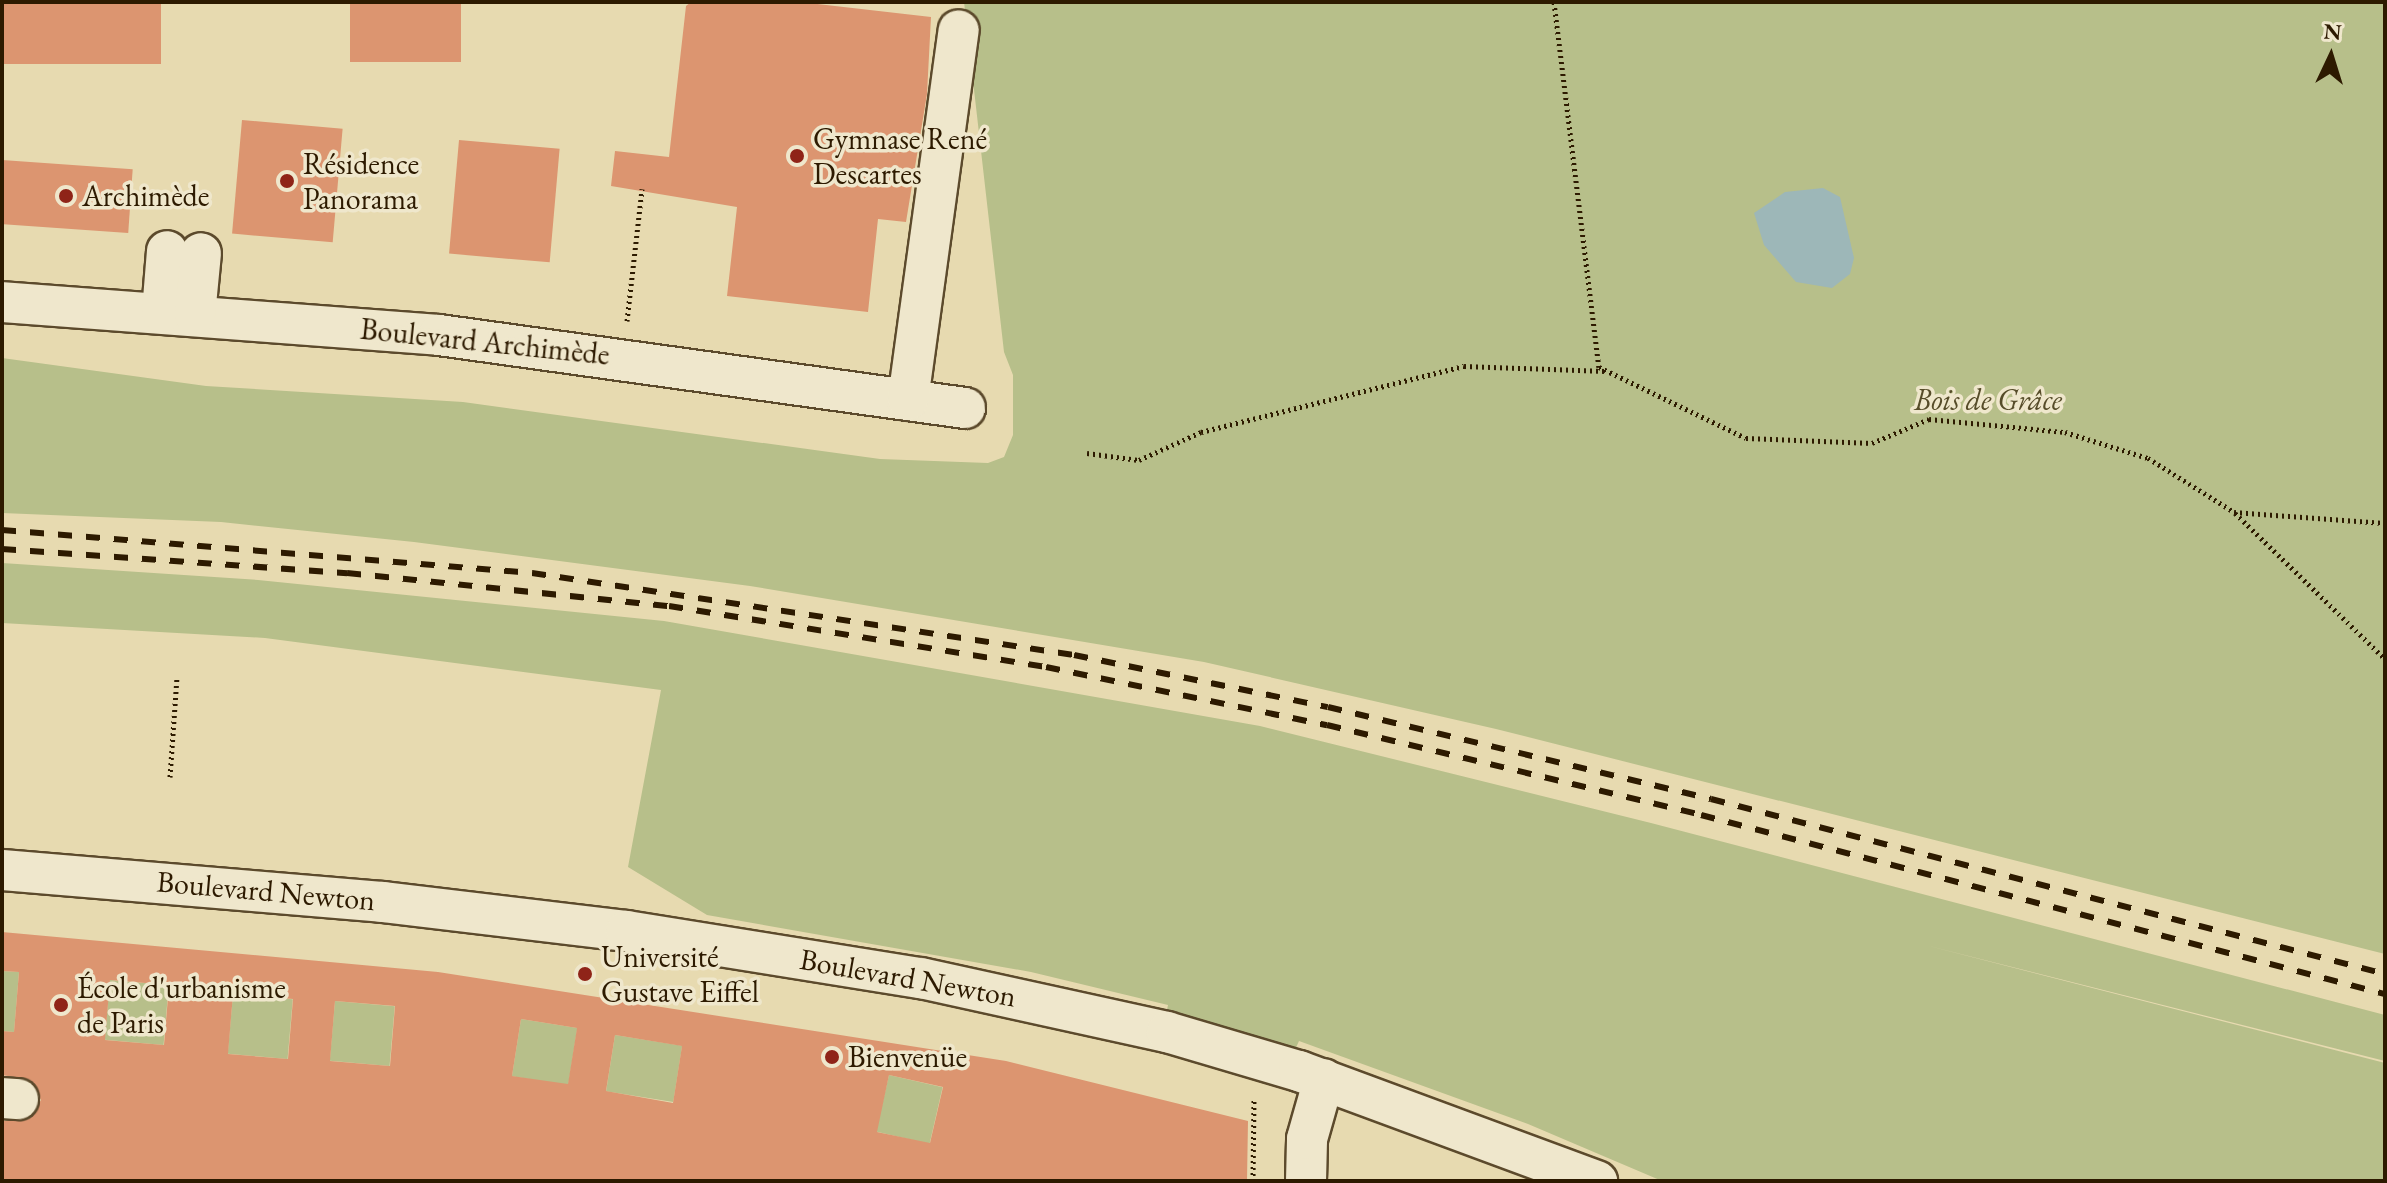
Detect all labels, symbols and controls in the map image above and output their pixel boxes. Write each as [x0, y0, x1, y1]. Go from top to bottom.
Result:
north arrow [2291, 16, 2371, 96]
text: N [2323, 16, 2343, 47]
place label: Gymnase René Descartes [813, 121, 987, 192]
place label: Résidence Panorama [303, 146, 419, 216]
marker: Gymnase René Descartes [788, 147, 806, 165]
marker: Résidence Panorama [278, 172, 296, 190]
place label: Archimède [82, 178, 209, 214]
marker: Archimède [57, 187, 75, 205]
street label: Boulevard Archimède [359, 311, 611, 373]
park label: Bois de Grâce [1914, 382, 2062, 418]
street label: Boulevard Newton [155, 864, 377, 918]
place label: Université Gustave Eiffel [601, 939, 759, 1010]
street label: Boulevard Newton [797, 941, 1019, 1015]
marker: Université Gustave Eiffel [576, 965, 594, 983]
place label: École d'urbanisme de Paris [77, 970, 286, 1040]
marker: École d'urbanisme de Paris [52, 996, 70, 1014]
place label: Bienvenüe [848, 1039, 967, 1075]
marker: Bienvenüe [823, 1048, 841, 1066]

